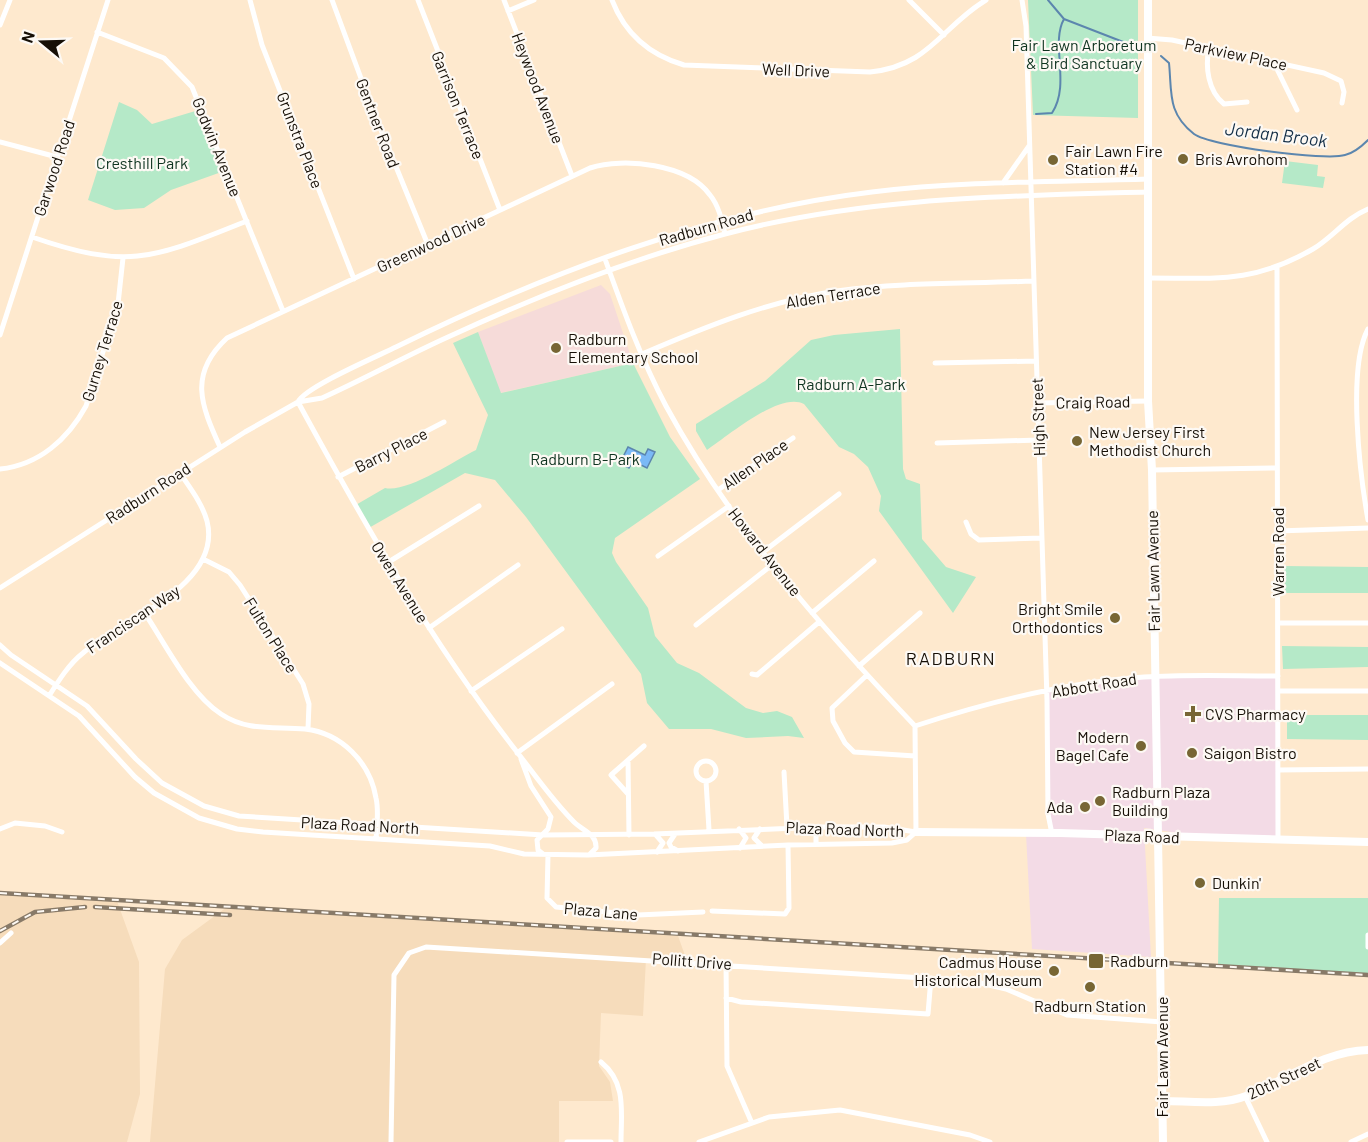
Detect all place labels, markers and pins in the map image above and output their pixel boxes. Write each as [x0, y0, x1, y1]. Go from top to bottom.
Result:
place label: Fair Lawn Fire Station #4 [1065, 141, 1163, 178]
place label: Bris Avrohom [1195, 149, 1288, 168]
marker: Bris Avrohom [1176, 152, 1190, 166]
marker: Fair Lawn Fire Station #4 [1046, 153, 1060, 167]
place label: Radburn Elementary School [568, 329, 698, 366]
marker: Radburn Elementary School [549, 341, 563, 355]
place label: New Jersey First Methodist Church [1089, 422, 1211, 459]
marker: New Jersey First Methodist Church [1070, 434, 1084, 448]
place label: Bright Smile Orthodontics [1012, 599, 1103, 636]
marker: Bright Smile Orthodontics [1108, 611, 1122, 625]
place label: CVS Pharmacy [1205, 704, 1306, 723]
marker: CVS Pharmacy [1186, 707, 1200, 721]
place label: Modern Bagel Cafe [1056, 727, 1129, 764]
marker: Modern Bagel Cafe [1134, 739, 1148, 753]
place label: Saigon Bistro [1204, 743, 1297, 762]
marker: Saigon Bistro [1185, 746, 1199, 760]
place label: Radburn Plaza Building [1112, 782, 1210, 819]
marker: Radburn Plaza Building [1093, 794, 1107, 808]
place label: Ada [1047, 797, 1073, 816]
marker: Ada [1078, 800, 1092, 814]
place label: Dunkin' [1212, 873, 1261, 892]
marker: Dunkin' [1193, 876, 1207, 890]
place label: Radburn [1110, 951, 1168, 970]
place label: Cadmus House Historical Museum [914, 952, 1042, 989]
marker: Radburn [1087, 952, 1105, 970]
marker: Cadmus House Historical Museum [1047, 964, 1061, 978]
marker: Radburn Station [1083, 980, 1097, 994]
place label: Radburn Station [1034, 996, 1146, 1015]

